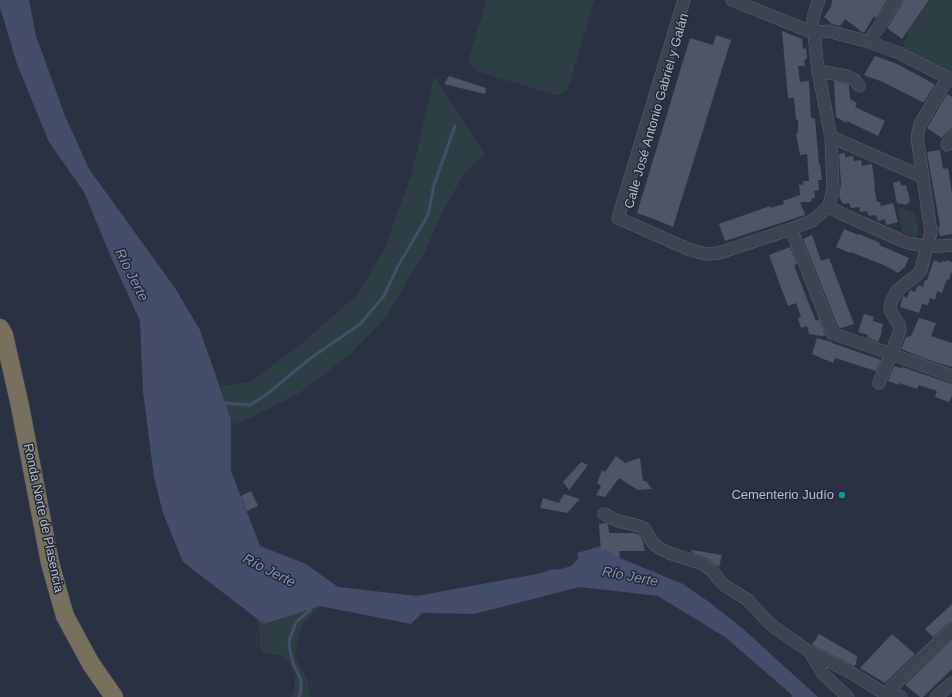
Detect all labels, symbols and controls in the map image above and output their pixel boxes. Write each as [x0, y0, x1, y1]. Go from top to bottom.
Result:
street label: Calle José Antonio Gabriel y Galán [622, 12, 692, 210]
water label: Río Jerte [111, 246, 151, 304]
street label: Ronda Norte de Plasencia [20, 442, 66, 594]
place label: Cementerio Judío [731, 487, 834, 503]
marker: Cementerio Judío [837, 490, 847, 500]
water label: Río Jerte [240, 551, 298, 591]
water label: Río Jerte [601, 563, 659, 591]

